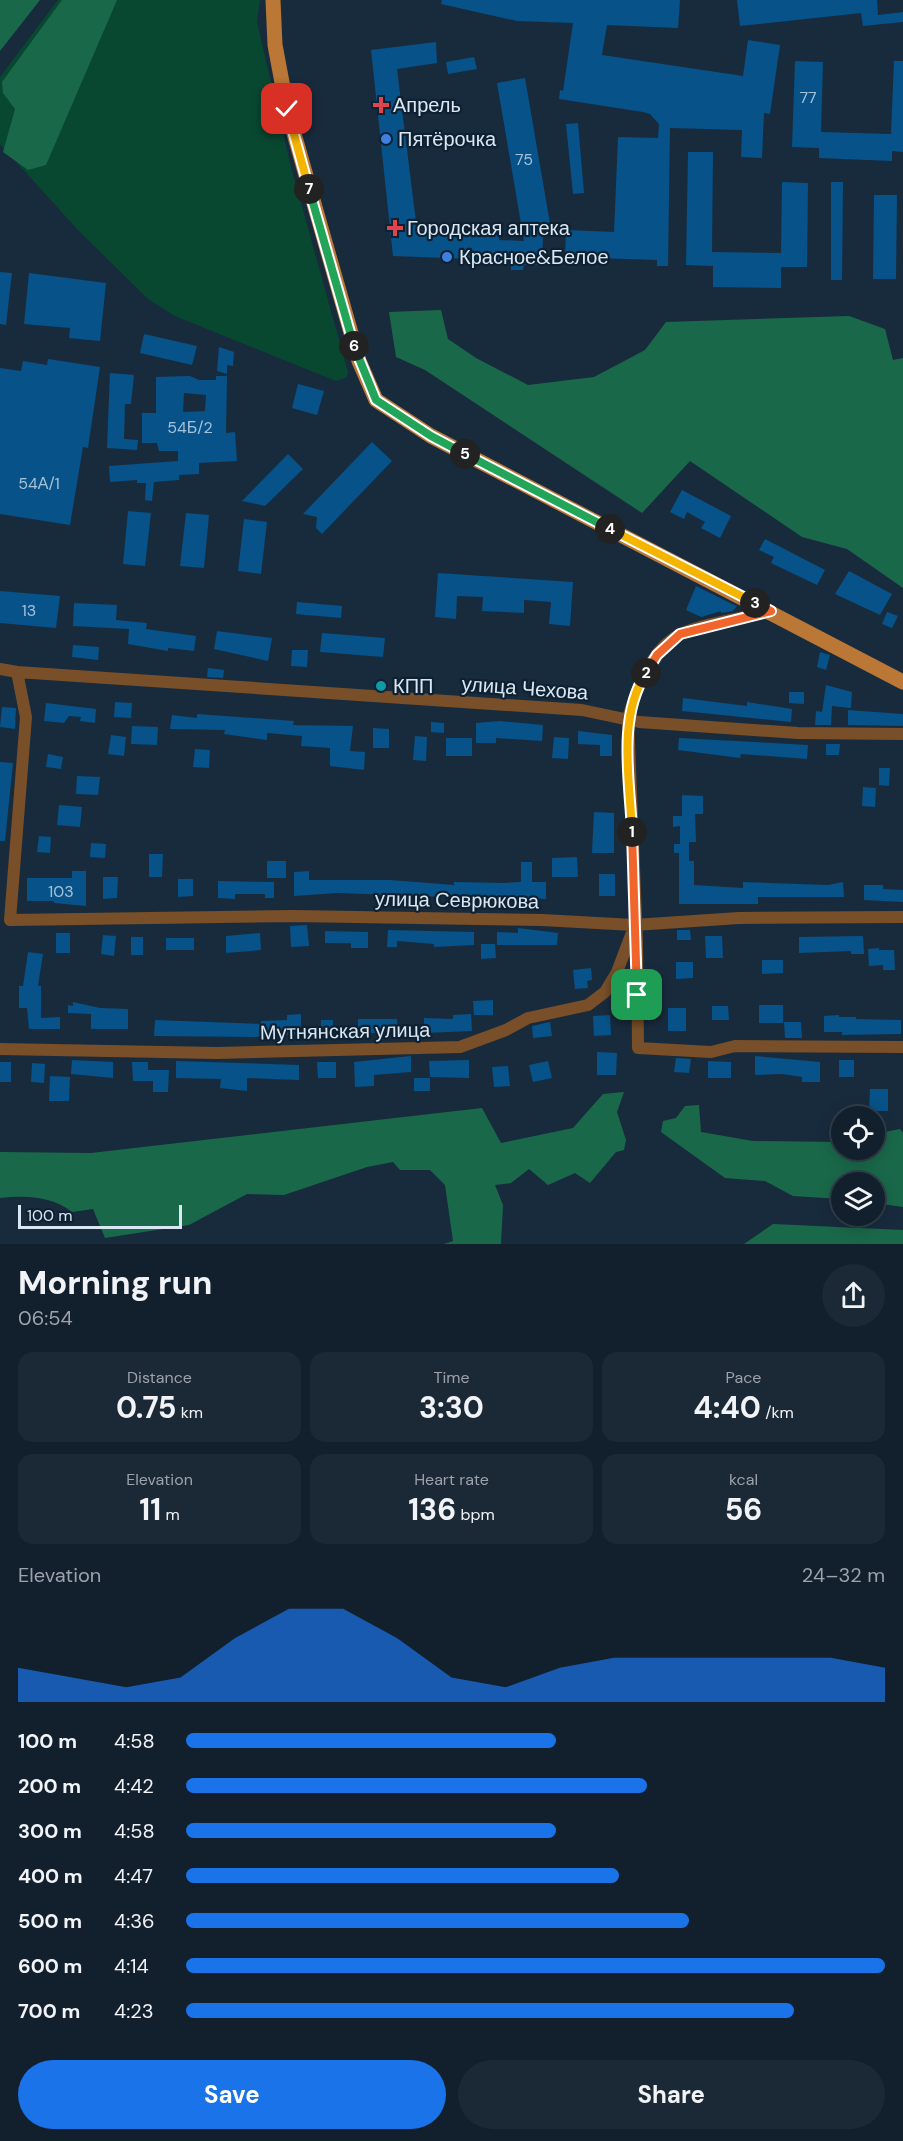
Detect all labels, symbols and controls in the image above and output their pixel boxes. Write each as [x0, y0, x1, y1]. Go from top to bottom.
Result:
pin [261, 83, 312, 134]
house number: 77 [799, 87, 817, 108]
icon: check [270, 92, 303, 125]
place label: Апрель [393, 92, 461, 118]
marker: Апрель [374, 98, 388, 112]
place label: Пятёрочка [398, 126, 497, 152]
marker: Пятёрочка [379, 132, 393, 146]
house number: 75 [515, 149, 533, 170]
pin: 7 [294, 174, 324, 204]
text: 7 [305, 178, 313, 199]
place label: Городская аптека [407, 215, 571, 241]
marker: Городская аптека [388, 221, 402, 235]
place label: Красное&Белое [459, 244, 609, 270]
marker: Красное&Белое [440, 250, 454, 264]
pin: 6 [339, 331, 369, 361]
text: 6 [349, 335, 359, 356]
house number: 54Б/2 [167, 417, 213, 438]
pin: 5 [450, 439, 480, 469]
text: 5 [460, 443, 470, 464]
house number: 54А/1 [18, 473, 60, 494]
pin: 4 [595, 514, 625, 544]
text: 4 [605, 518, 615, 539]
pin: 3 [740, 588, 770, 618]
text: 3 [750, 592, 760, 613]
house number: 13 [22, 600, 36, 621]
pin: 2 [631, 658, 661, 688]
text: 2 [641, 662, 651, 683]
street label: улица Чехова [461, 671, 590, 705]
place label: КПП [393, 673, 433, 699]
marker: КПП [374, 679, 388, 693]
pin: 1 [617, 817, 647, 847]
text: 1 [629, 821, 635, 842]
house number: 103 [48, 881, 74, 902]
street label: улица Севрюкова [375, 886, 540, 914]
pin [611, 969, 662, 1020]
icon: arrive [620, 978, 653, 1011]
street label: Мутнянская улица [260, 1016, 431, 1045]
map controls [831, 1106, 885, 1226]
button: locate [831, 1106, 885, 1160]
button: layers [831, 1172, 885, 1226]
scale bar [18, 1202, 182, 1230]
text: 100 m [27, 1205, 72, 1226]
text: Morning run [18, 1261, 212, 1304]
button: share [822, 1264, 885, 1327]
text: 06:54 [18, 1305, 73, 1331]
text: Distance [127, 1367, 192, 1388]
text: Time [433, 1367, 470, 1388]
text: Pace [726, 1367, 761, 1388]
text: 0.75 [116, 1388, 177, 1427]
text: 3:30 [419, 1388, 484, 1427]
text: 4:40 [693, 1388, 761, 1427]
text: km [177, 1402, 203, 1423]
text: /km [761, 1402, 794, 1423]
text: Elevation [126, 1469, 193, 1490]
text: Heart rate [414, 1469, 489, 1490]
text: kcal [729, 1469, 758, 1490]
text: 11 [139, 1490, 161, 1529]
text: 136 [408, 1490, 456, 1529]
text: 56 [725, 1490, 762, 1529]
text: m [161, 1504, 180, 1525]
text: bpm [456, 1504, 495, 1525]
text: Elevation [18, 1562, 101, 1588]
text: 24–32 m [802, 1562, 885, 1588]
text: 100 m [18, 1728, 77, 1754]
text: 4:58 [114, 1728, 155, 1754]
text: 200 m [18, 1773, 81, 1799]
text: 4:42 [114, 1773, 154, 1799]
text: 300 m [18, 1818, 82, 1844]
text: 4:58 [114, 1818, 155, 1844]
text: 400 m [18, 1863, 83, 1889]
text: 4:47 [114, 1863, 153, 1889]
text: 500 m [18, 1908, 82, 1934]
text: 4:36 [114, 1908, 155, 1934]
text: 600 m [18, 1953, 82, 1979]
text: 4:14 [114, 1953, 149, 1979]
text: 700 m [18, 1998, 80, 2024]
text: 4:23 [114, 1998, 154, 2024]
button: Save [18, 2060, 446, 2129]
button: Share [458, 2060, 885, 2129]

